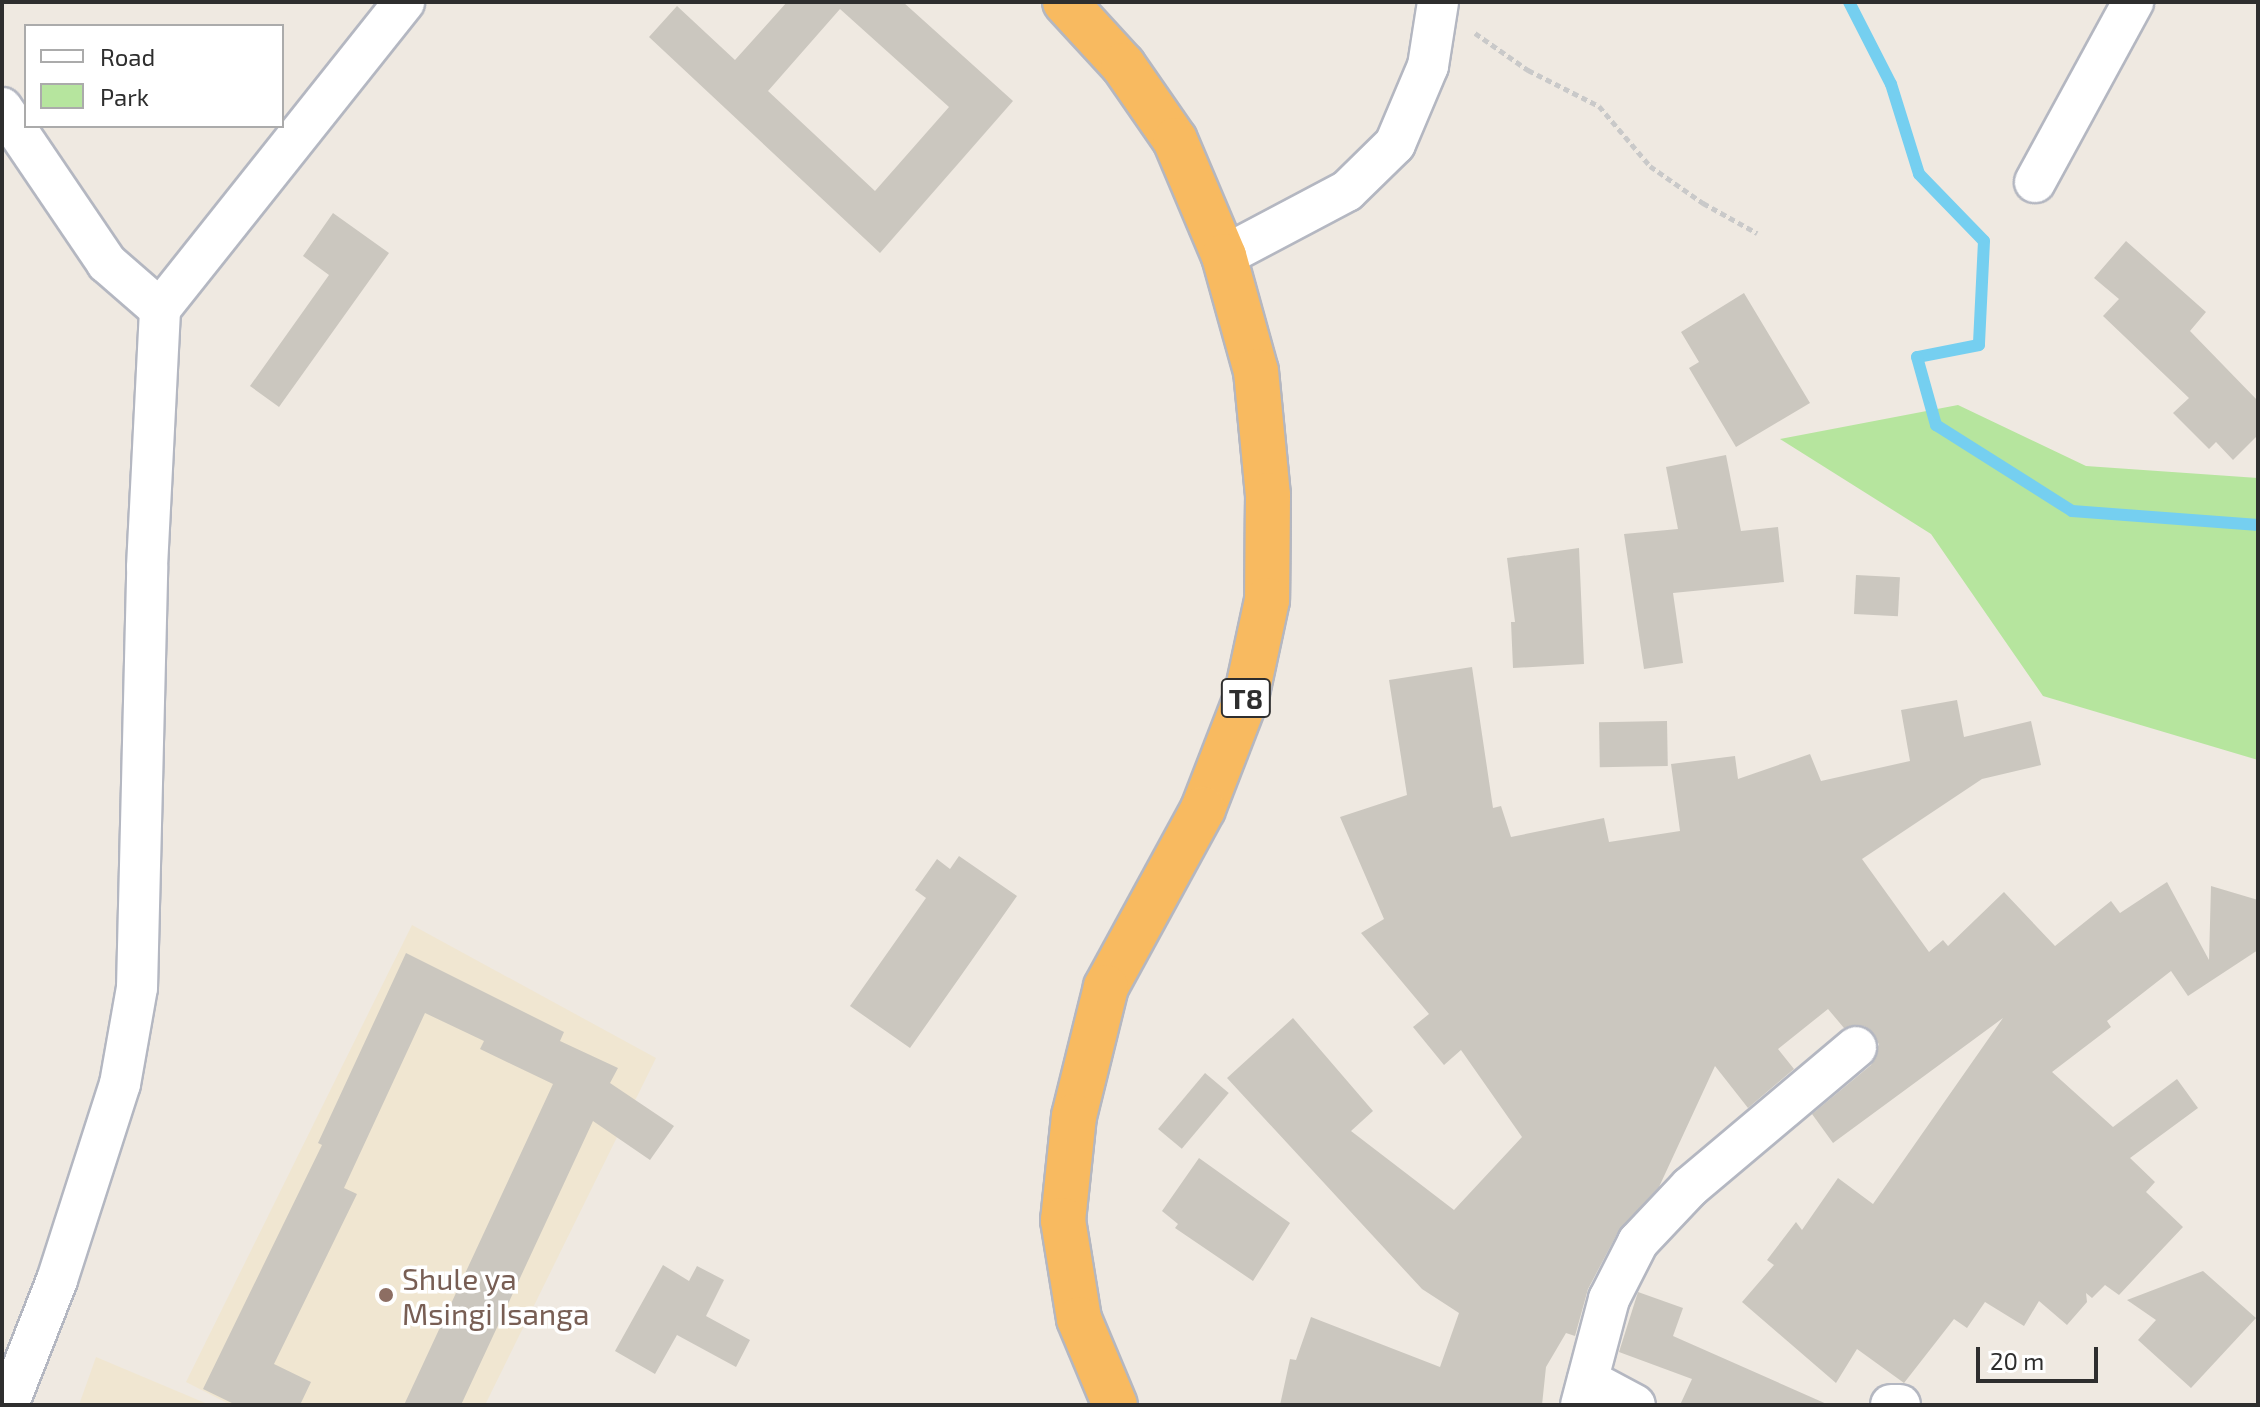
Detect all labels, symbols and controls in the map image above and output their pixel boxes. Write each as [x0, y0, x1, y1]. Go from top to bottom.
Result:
legend [24, 24, 284, 128]
text: Road [100, 42, 155, 71]
text: Park [100, 82, 149, 111]
road number: T8 [1220, 674, 1272, 722]
place label: Shule ya Msingi Isanga [402, 1260, 589, 1330]
marker: Shule ya Msingi Isanga [377, 1286, 395, 1304]
scale bar [1980, 1331, 2102, 1381]
text: 20 m [1990, 1346, 2044, 1375]

